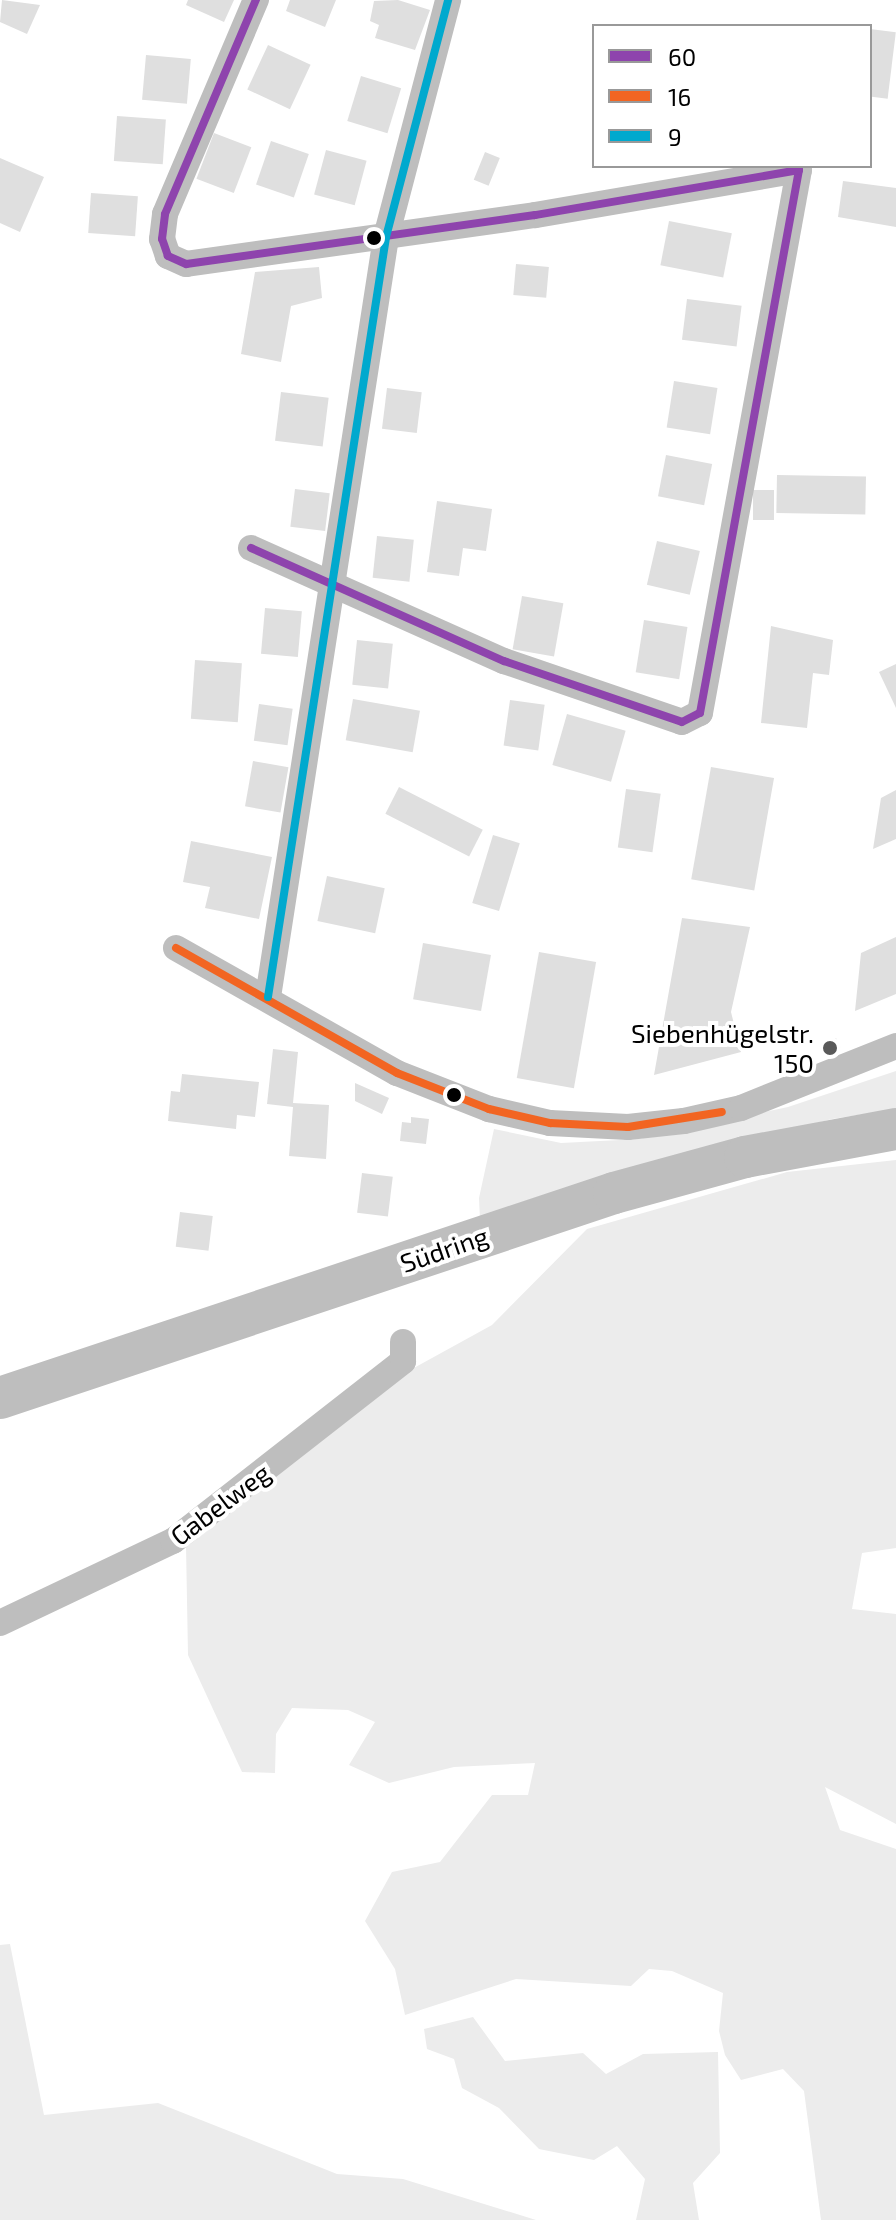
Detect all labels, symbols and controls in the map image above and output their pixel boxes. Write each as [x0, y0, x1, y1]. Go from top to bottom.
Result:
legend [592, 24, 872, 168]
text: 60 [668, 42, 696, 71]
text: 16 [668, 82, 691, 111]
text: 9 [668, 122, 682, 151]
unlabelled marker [366, 230, 382, 246]
place label: Siebenhügelstr. 150 [631, 1017, 814, 1078]
marker: Siebenhügelstr. 150 [821, 1039, 839, 1057]
unlabelled marker [446, 1087, 462, 1103]
street label: Südring [396, 1219, 492, 1279]
street label: Gabelweg [164, 1456, 276, 1552]

